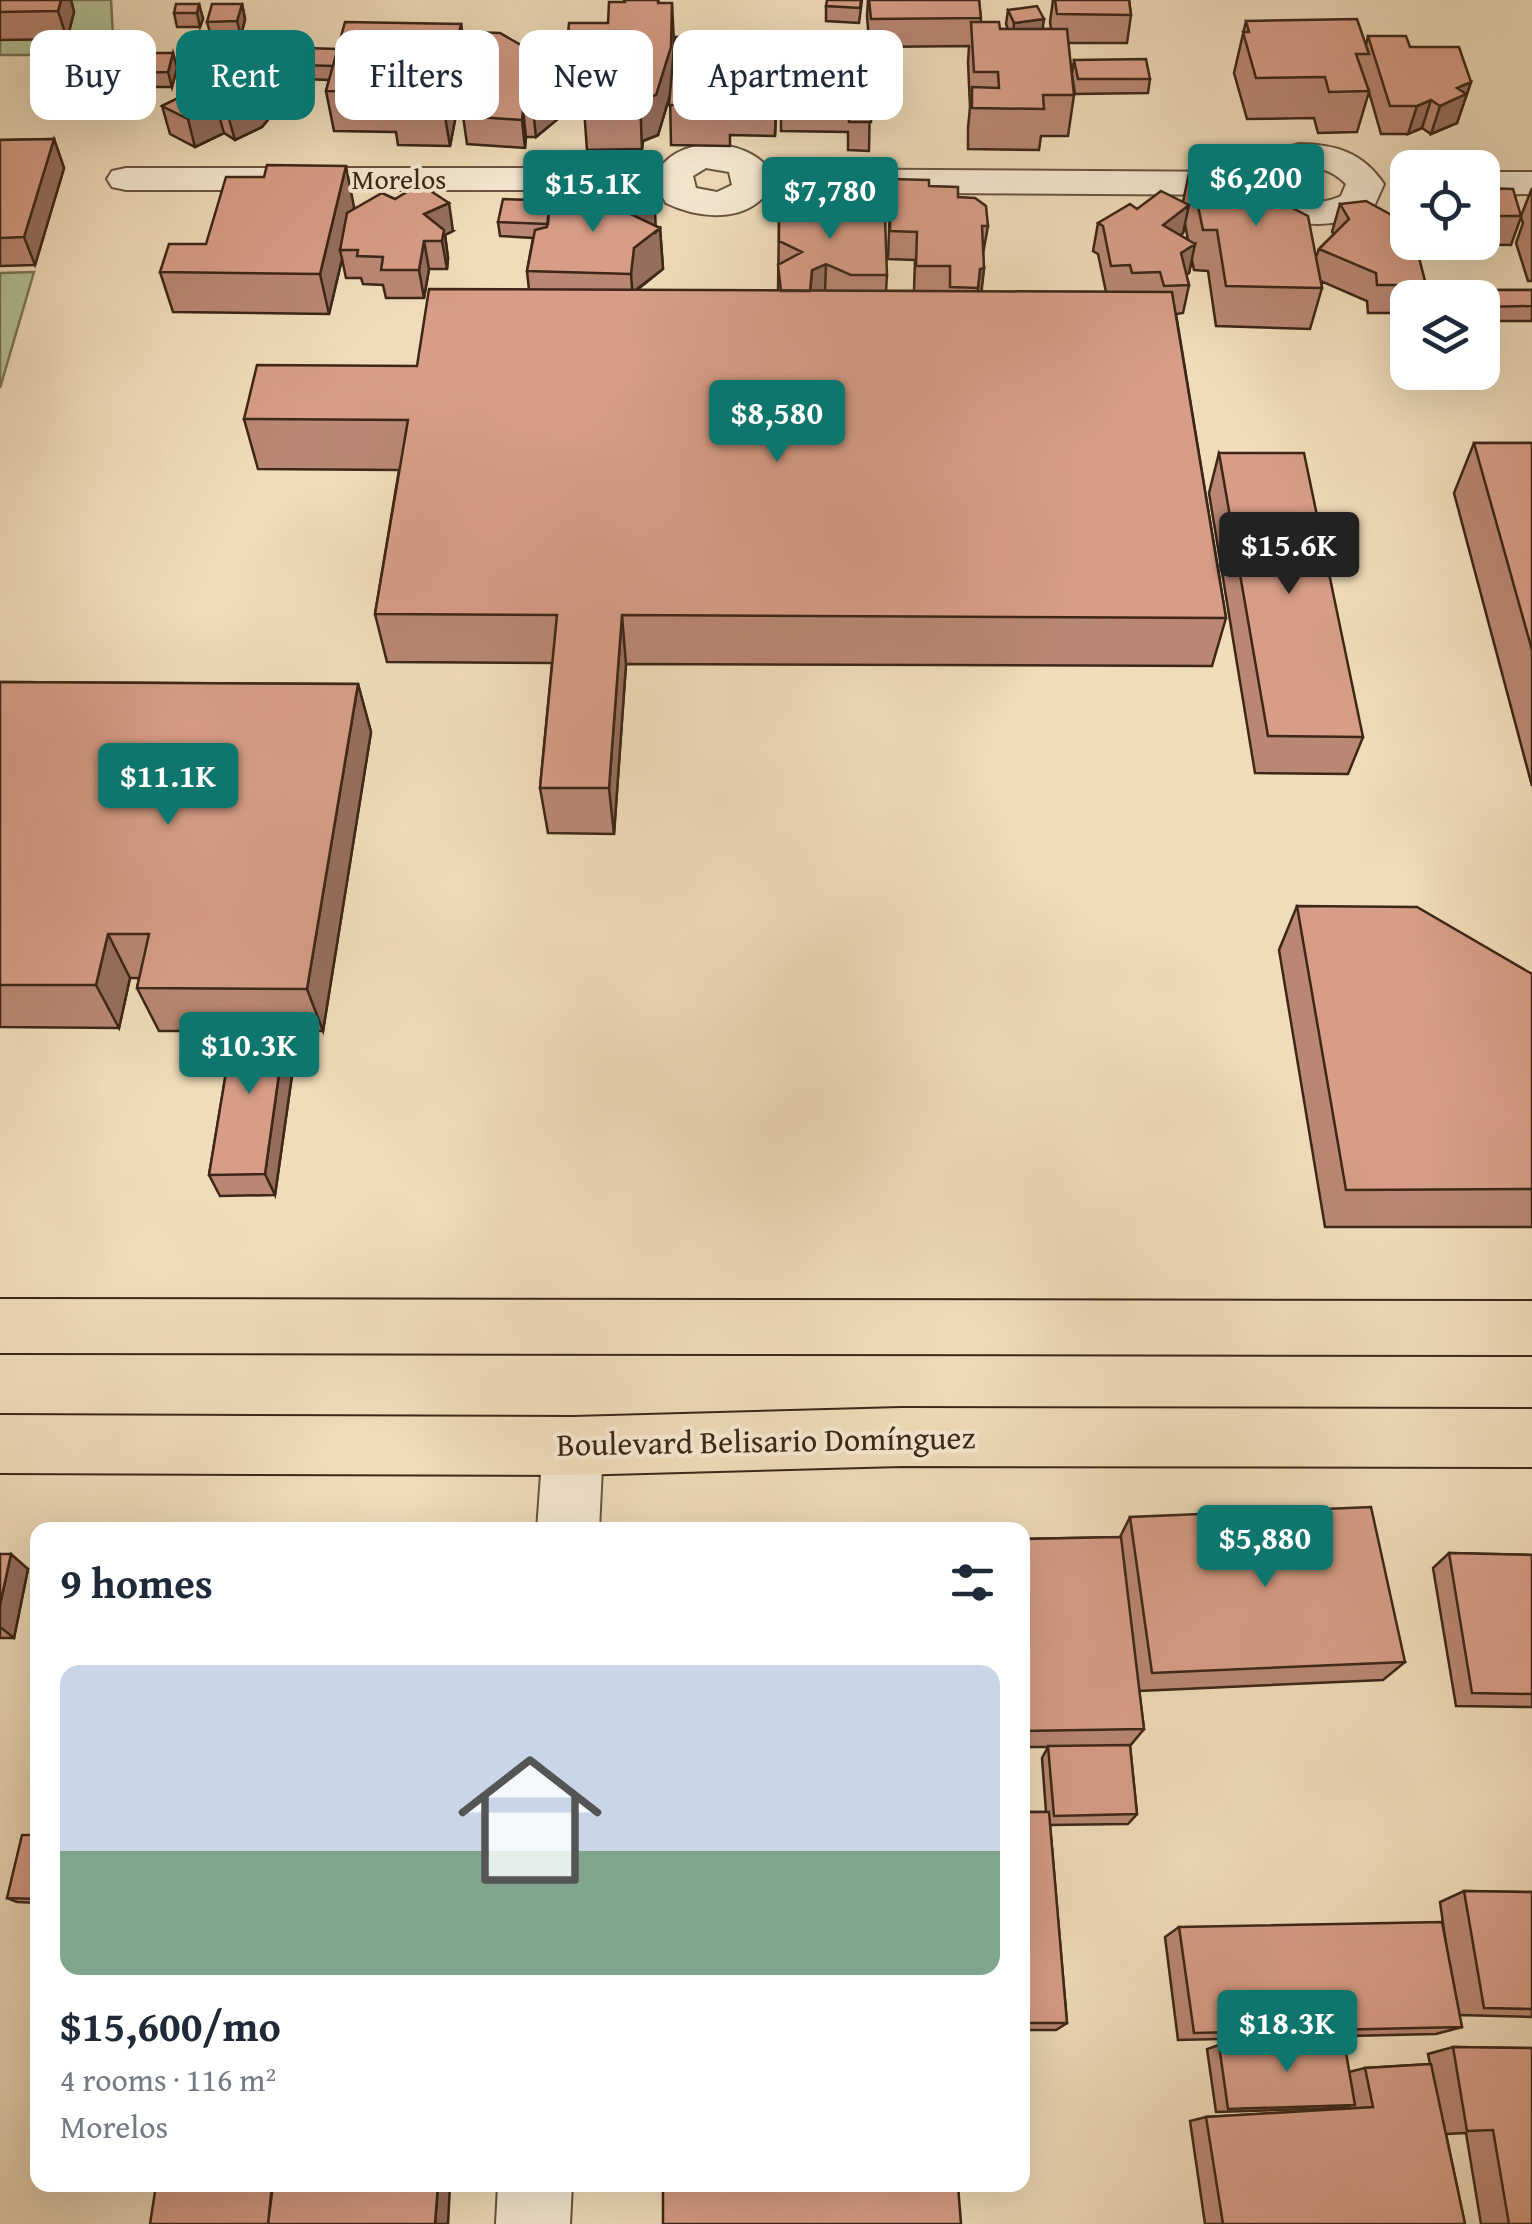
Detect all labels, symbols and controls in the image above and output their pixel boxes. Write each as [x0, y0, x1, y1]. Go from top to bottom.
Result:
chip: Buy [30, 30, 156, 120]
chip: Rent [176, 30, 315, 120]
chip: Filters [335, 30, 499, 120]
chip: New [519, 30, 653, 120]
chip: Apartment [673, 30, 903, 120]
pin: $6,200 [1175, 144, 1337, 229]
pin: $15.1K [512, 150, 674, 235]
map controls [1390, 150, 1500, 390]
button: locate [1390, 150, 1500, 260]
text: $6,200 [1210, 153, 1302, 200]
pin: $7,780 [749, 157, 911, 242]
street label: Morelos [352, 158, 446, 199]
text: $15.1K [545, 159, 641, 206]
text: $7,780 [784, 166, 876, 213]
button: layers [1390, 280, 1500, 390]
pin: $8,580 [696, 380, 858, 465]
text: $8,580 [731, 389, 823, 436]
pin: $15.6K [1208, 512, 1370, 597]
text: $15.6K [1241, 521, 1337, 568]
pin: $11.1K [87, 743, 249, 828]
text: $11.1K [120, 752, 216, 799]
pin: $10.3K [168, 1012, 330, 1097]
text: $10.3K [201, 1021, 297, 1068]
street label: Boulevard Belisario Domínguez [556, 1413, 976, 1468]
pin: $5,880 [1184, 1505, 1346, 1590]
text: $5,880 [1219, 1514, 1311, 1561]
text: 9 homes [60, 1552, 213, 1613]
icon: filters [945, 1555, 1000, 1610]
icon: home [440, 1730, 620, 1910]
pin: $18.3K [1206, 1990, 1368, 2075]
text: $15,600/mo [60, 1995, 281, 2056]
text: $18.3K [1239, 1999, 1335, 2046]
text: 4 rooms · 116 m² [60, 2056, 276, 2103]
text: Morelos [60, 2103, 168, 2150]

